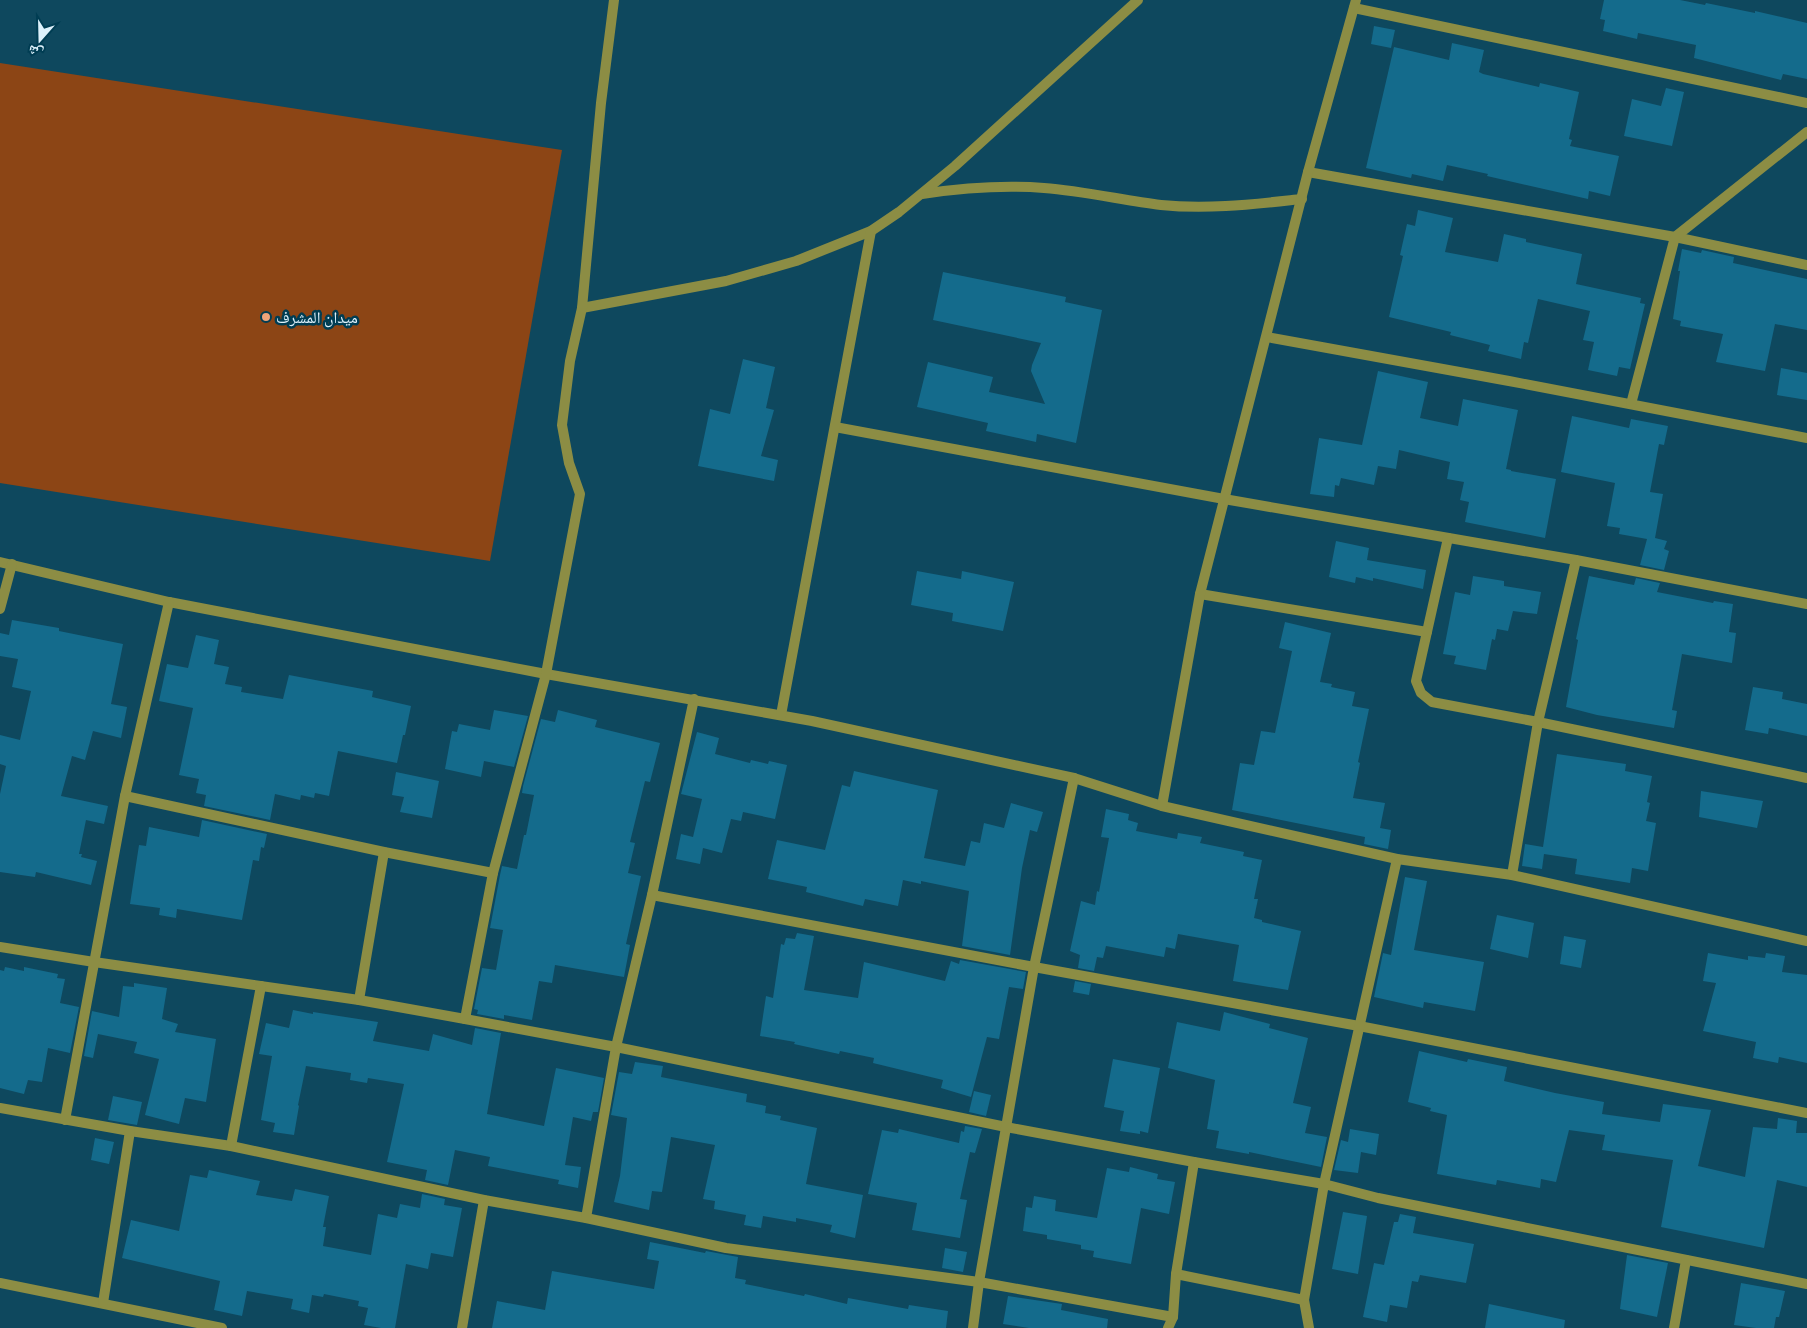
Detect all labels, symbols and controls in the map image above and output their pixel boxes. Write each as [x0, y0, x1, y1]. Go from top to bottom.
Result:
north arrow [15, 15, 65, 65]
text: ش [25, 41, 46, 63]
place label: ميدان المشرف [276, 308, 358, 328]
marker: ميدان المشرف [260, 311, 272, 323]

